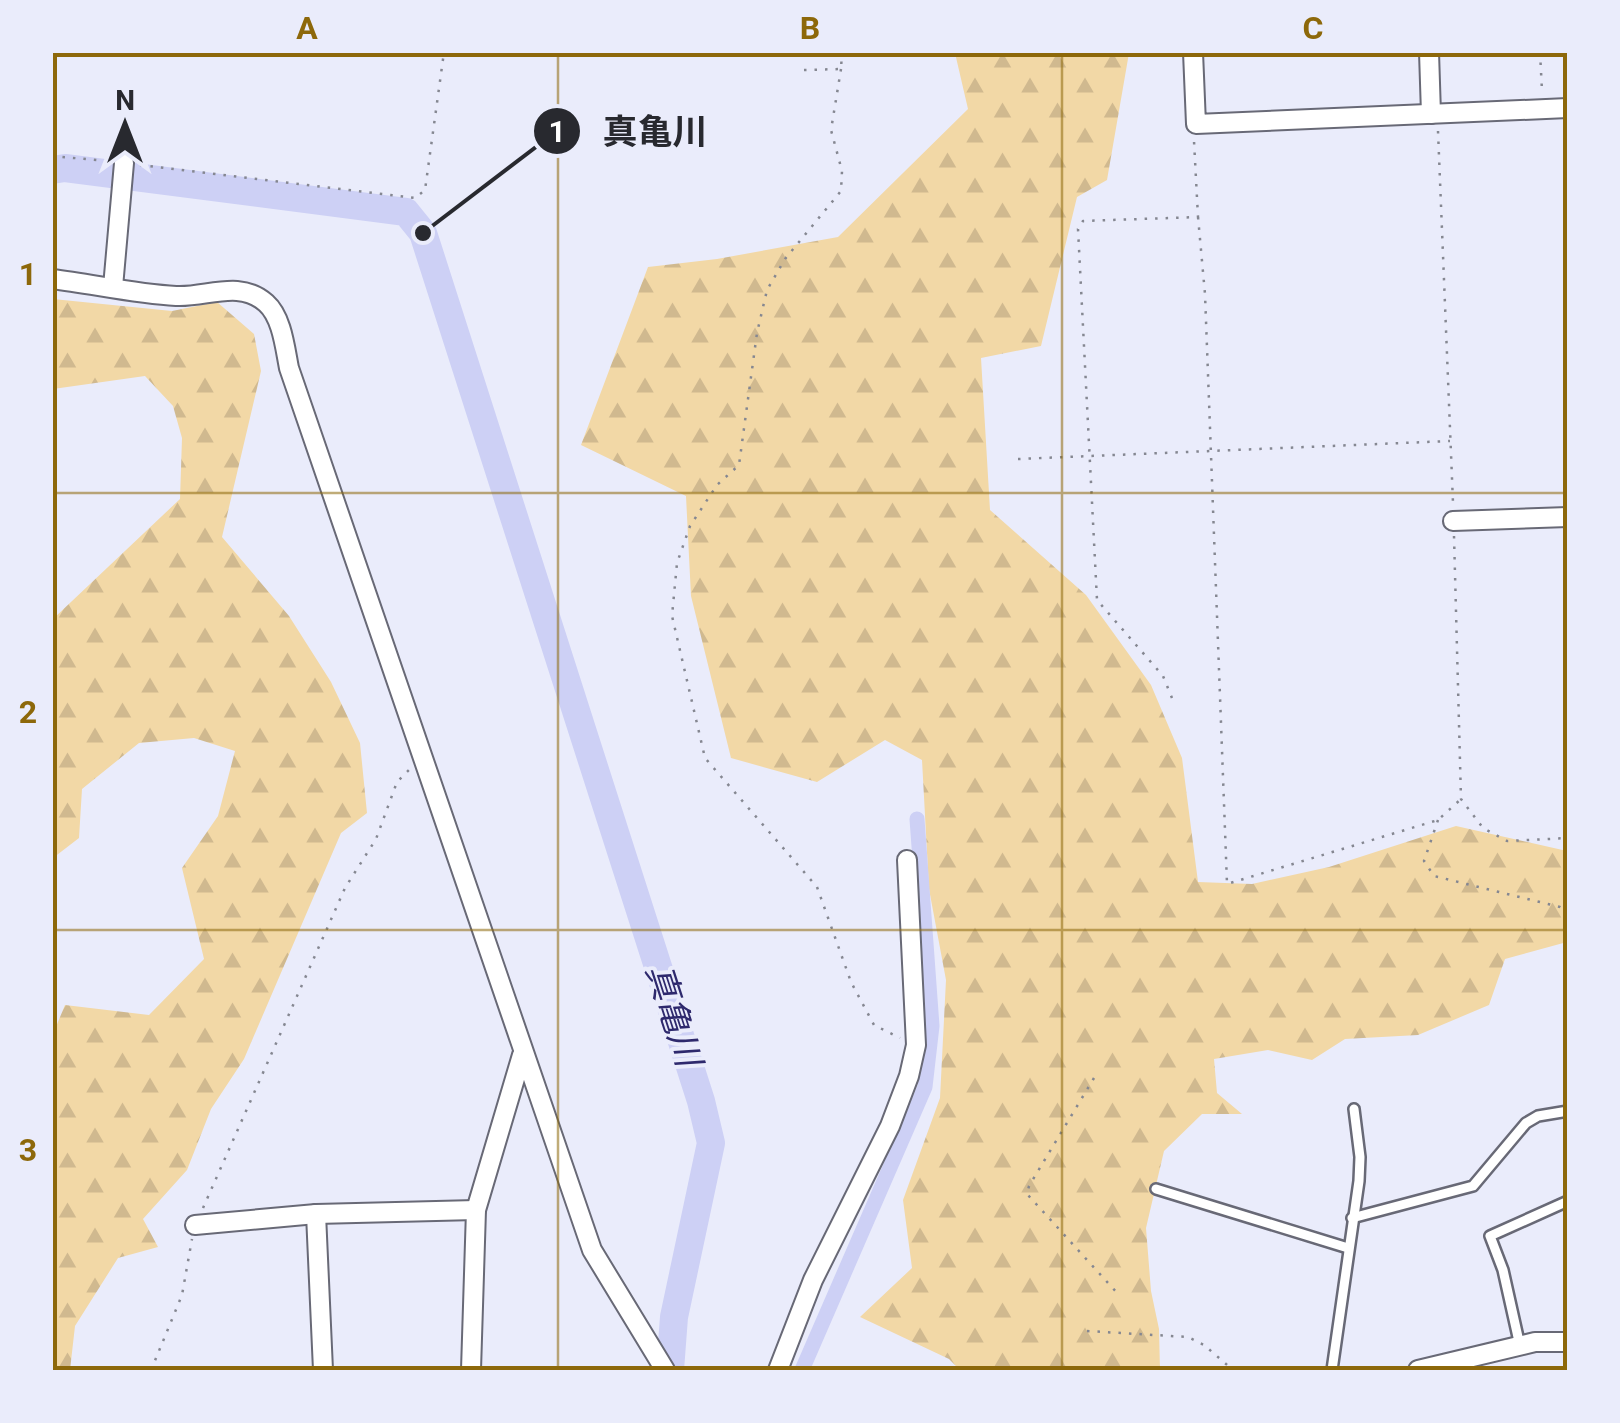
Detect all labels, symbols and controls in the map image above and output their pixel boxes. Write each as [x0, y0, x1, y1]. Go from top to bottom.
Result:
text: A [296, 9, 318, 47]
text: B [800, 9, 820, 47]
text: C [1303, 9, 1323, 47]
north arrow [75, 75, 175, 175]
text: N [115, 84, 135, 117]
callout: 真亀川 [532, 99, 727, 164]
text: 真亀川 [602, 112, 708, 153]
text: 1 [548, 114, 566, 149]
text: 1 [19, 255, 37, 293]
text: 2 [19, 693, 37, 731]
water label: 真亀川 [638, 959, 710, 1075]
text: 3 [19, 1131, 37, 1169]

